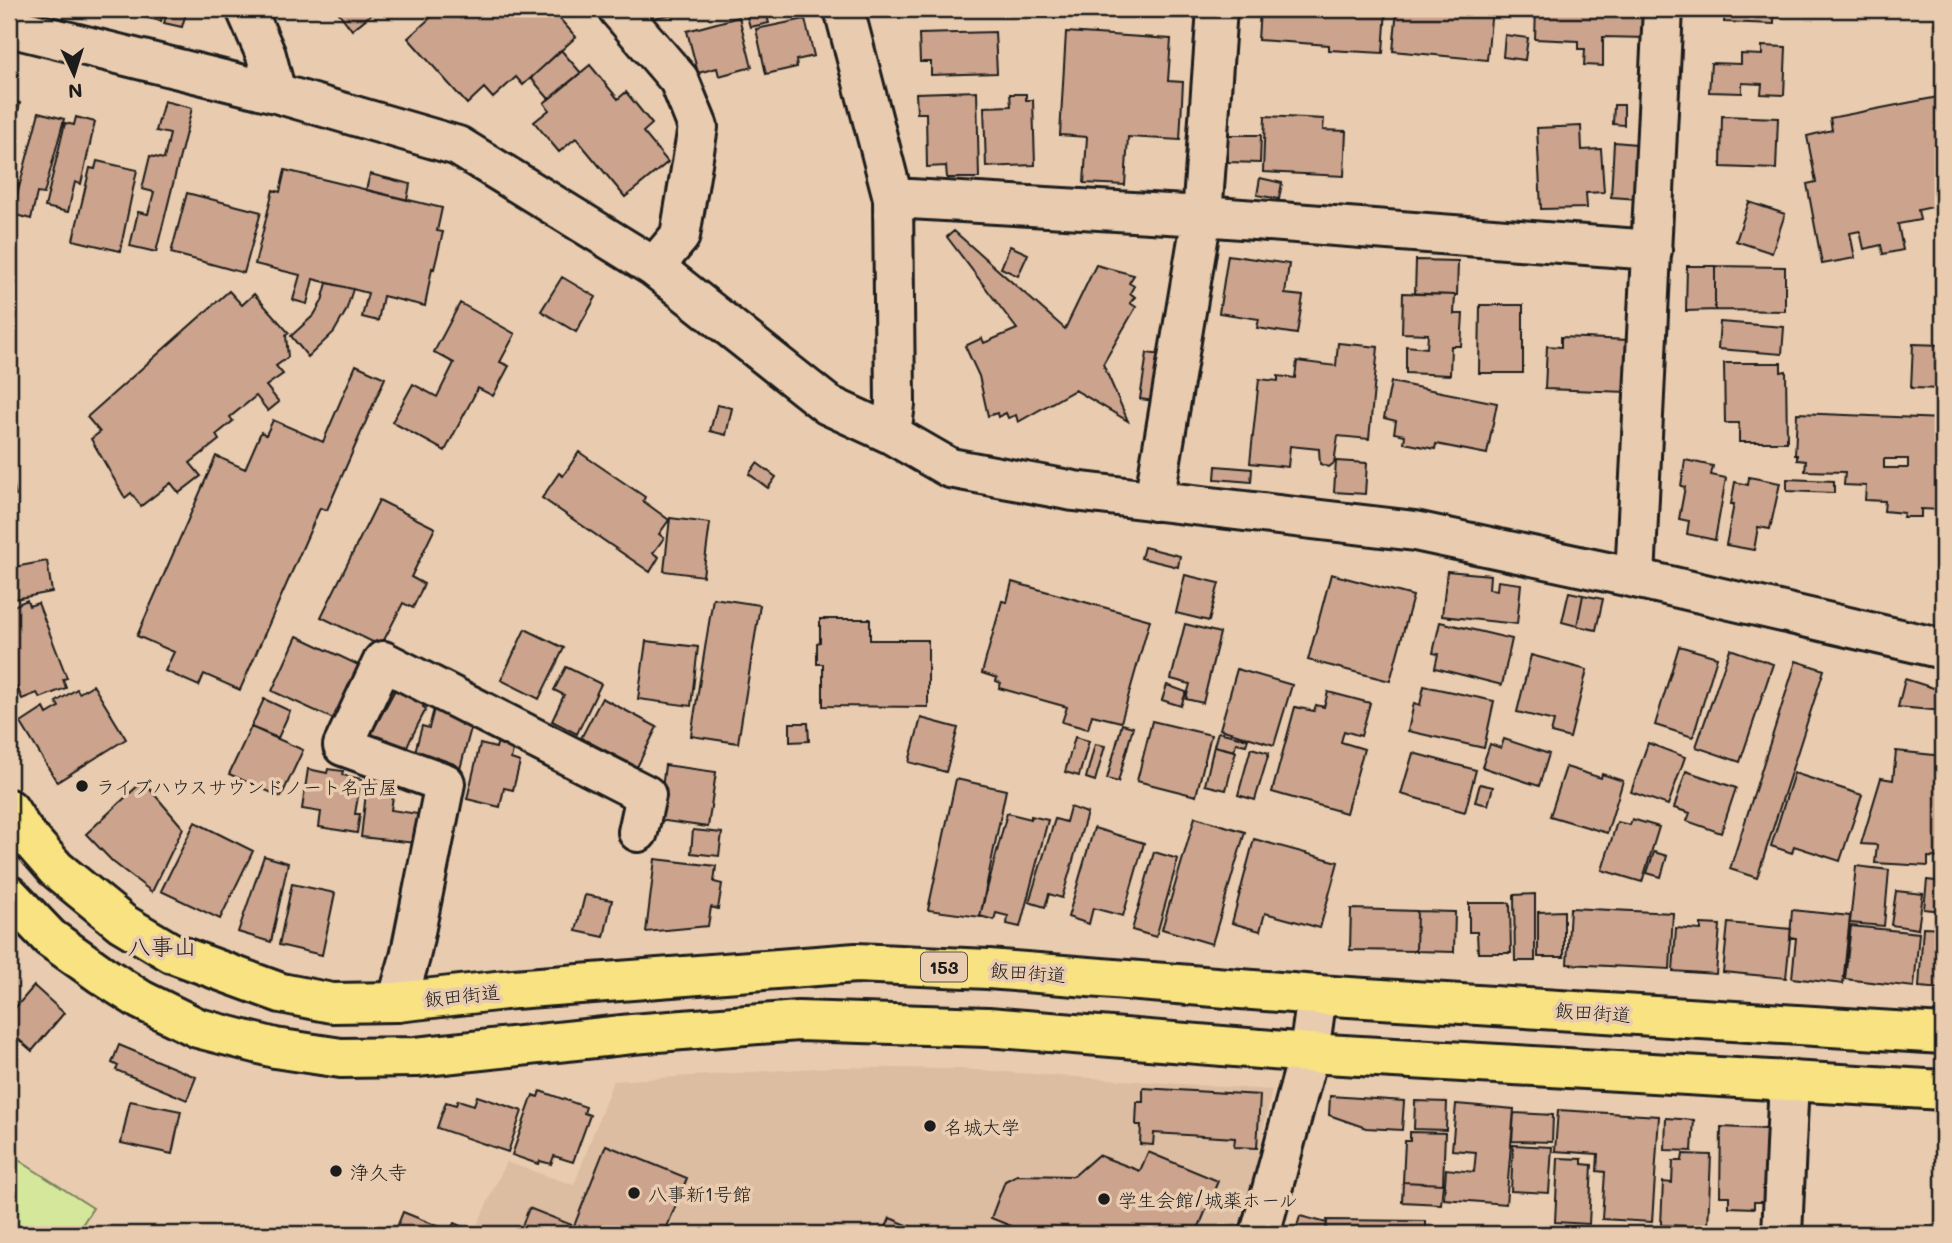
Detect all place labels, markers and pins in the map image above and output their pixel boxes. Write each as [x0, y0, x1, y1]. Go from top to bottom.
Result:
place label: ライブハウスサウンドノート名古屋 [96, 774, 398, 799]
marker: ライブハウスサウンドノート名古屋 [74, 778, 90, 794]
place label: 名城大学 [944, 1114, 1020, 1139]
marker: 名城大学 [922, 1118, 938, 1134]
place label: 浄久寺 [350, 1159, 407, 1184]
marker: 浄久寺 [328, 1163, 344, 1179]
place label: 八事新1号館 [648, 1181, 752, 1206]
marker: 八事新1号館 [626, 1185, 642, 1201]
place label: 学生会館/城薬ホール [1118, 1187, 1298, 1212]
marker: 学生会館/城薬ホール [1096, 1191, 1112, 1207]

